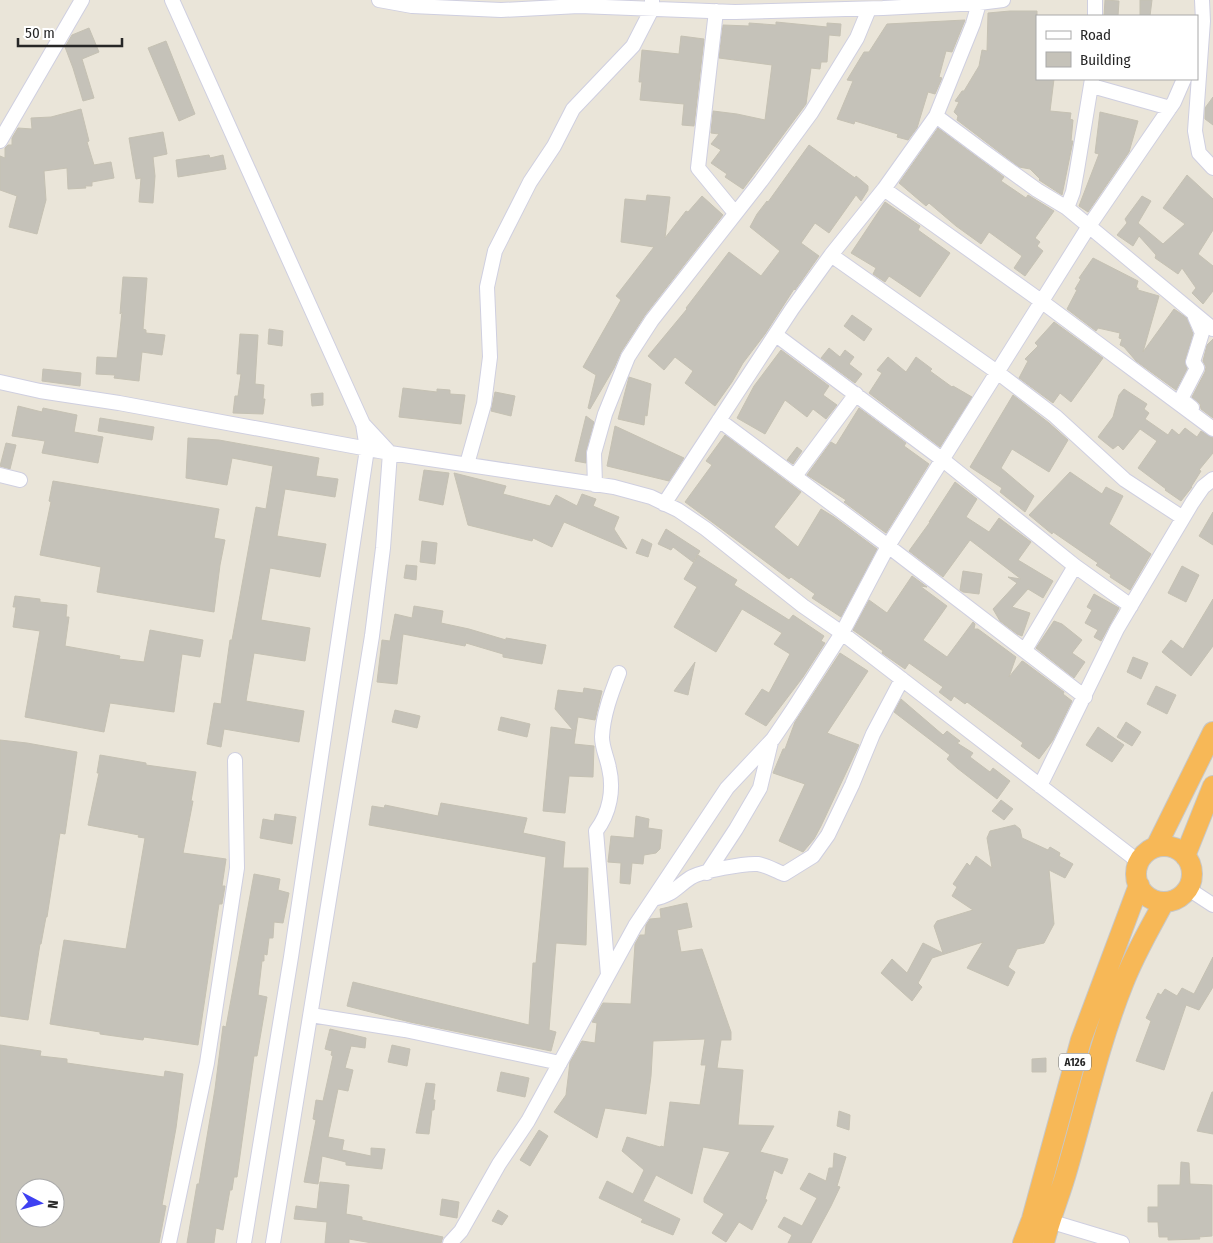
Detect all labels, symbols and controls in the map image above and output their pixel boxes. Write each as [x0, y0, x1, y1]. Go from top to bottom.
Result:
scale bar [18, 15, 121, 47]
legend [1036, 15, 1198, 80]
text: 50 m [25, 24, 55, 42]
text: Road [1080, 26, 1111, 44]
text: Building [1080, 51, 1131, 69]
road number: A126 [1059, 1054, 1091, 1070]
north arrow [15, 1178, 65, 1228]
text: N [44, 1199, 61, 1209]

